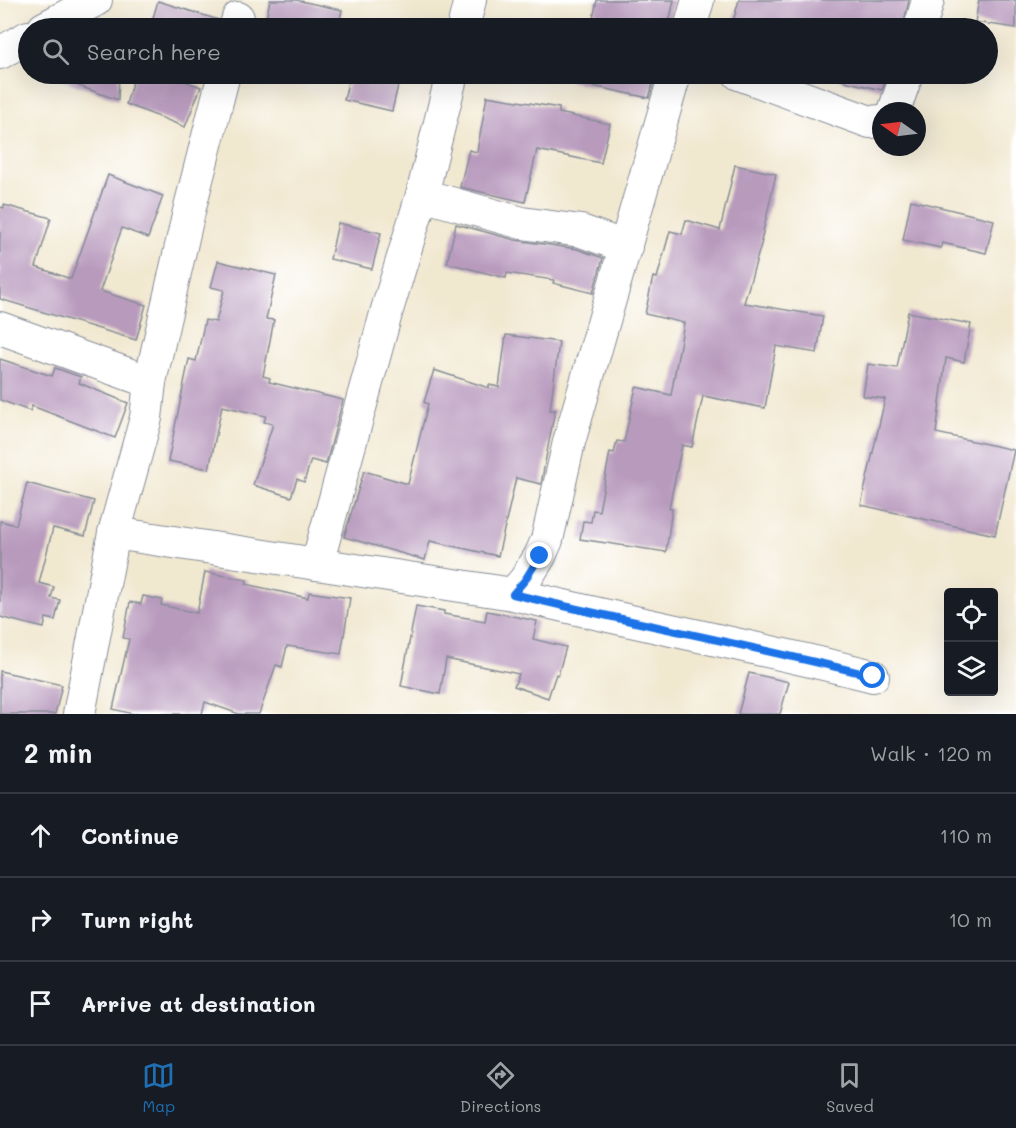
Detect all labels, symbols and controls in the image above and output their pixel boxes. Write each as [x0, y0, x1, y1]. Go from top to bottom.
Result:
search box [18, 18, 998, 84]
icon: search [39, 35, 72, 68]
text: Search here [87, 37, 221, 66]
north arrow [872, 102, 926, 156]
route end [526, 542, 552, 568]
map controls [944, 588, 998, 696]
button: locate [944, 588, 998, 642]
button: layers [944, 642, 998, 696]
route start [859, 662, 885, 688]
text: 2 min [24, 736, 92, 770]
text: Walk · 120 m [870, 740, 992, 766]
icon: ahead [24, 819, 57, 852]
text: Continue [81, 821, 179, 850]
text: 110 m [939, 822, 992, 848]
icon: right [24, 903, 57, 936]
text: Turn right [81, 905, 193, 934]
text: 10 m [948, 906, 992, 932]
icon: arrive [24, 987, 57, 1020]
text: Arrive at destination [81, 989, 316, 1018]
tab: Map [142, 1059, 175, 1116]
tab: Directions [460, 1059, 541, 1116]
tab: Saved [826, 1059, 874, 1116]

